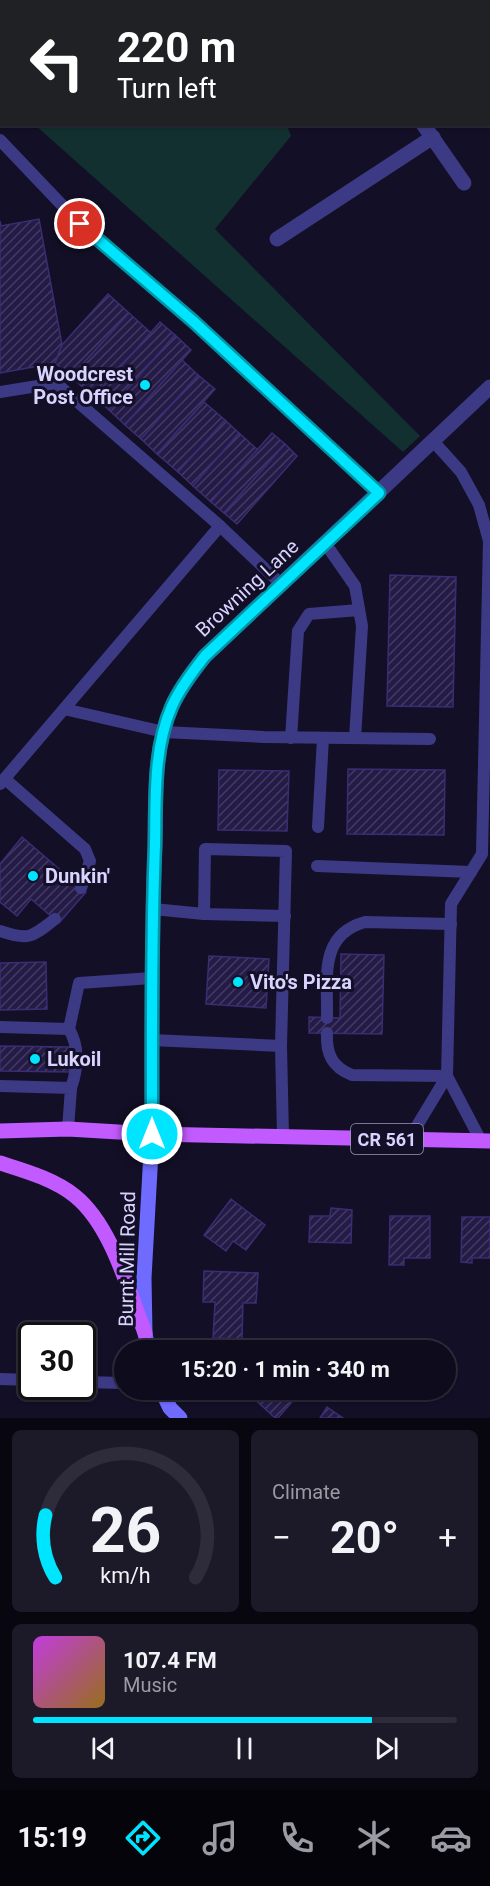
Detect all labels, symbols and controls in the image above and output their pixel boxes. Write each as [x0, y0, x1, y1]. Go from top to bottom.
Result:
text: 220 m [117, 23, 236, 72]
icon: left [18, 24, 96, 102]
text: Turn left [117, 73, 217, 105]
pin [54, 198, 105, 249]
icon: arrive [63, 207, 96, 240]
place label: Woodcrest Post Office [33, 362, 133, 409]
marker: Woodcrest Post Office [138, 378, 152, 392]
street label: Browning Lane [191, 534, 303, 642]
place label: Dunkin' [45, 864, 110, 888]
marker: Dunkin' [26, 869, 40, 883]
place label: Vito's Pizza [250, 970, 352, 994]
marker: Vito's Pizza [231, 975, 245, 989]
place label: Lukoil [47, 1047, 101, 1071]
marker: Lukoil [28, 1052, 42, 1066]
position arrow [120, 1102, 184, 1166]
road number: CR 561 [351, 1124, 423, 1154]
street label: Burnt Mill Road [114, 1191, 140, 1327]
speed limit sign: 30 [18, 1322, 96, 1400]
text: 15:20 · 1 min · 340 m [180, 1357, 390, 1382]
text: Climate [272, 1480, 340, 1504]
text: 26 [90, 1494, 161, 1567]
text: 20° [330, 1511, 399, 1564]
text: − [272, 1518, 291, 1557]
text: + [438, 1518, 457, 1557]
text: km/h [100, 1563, 151, 1588]
text: 107.4 FM [123, 1648, 217, 1673]
text: Music [123, 1673, 177, 1697]
icon: previous [87, 1732, 120, 1765]
icon: pause [228, 1732, 261, 1765]
icon: next [370, 1732, 403, 1765]
icon: directions [122, 1817, 164, 1859]
icon: music [199, 1817, 241, 1859]
icon: phone [276, 1817, 318, 1859]
icon: climate [353, 1817, 395, 1859]
icon: car [430, 1817, 472, 1859]
text: 15:19 [18, 1822, 87, 1854]

